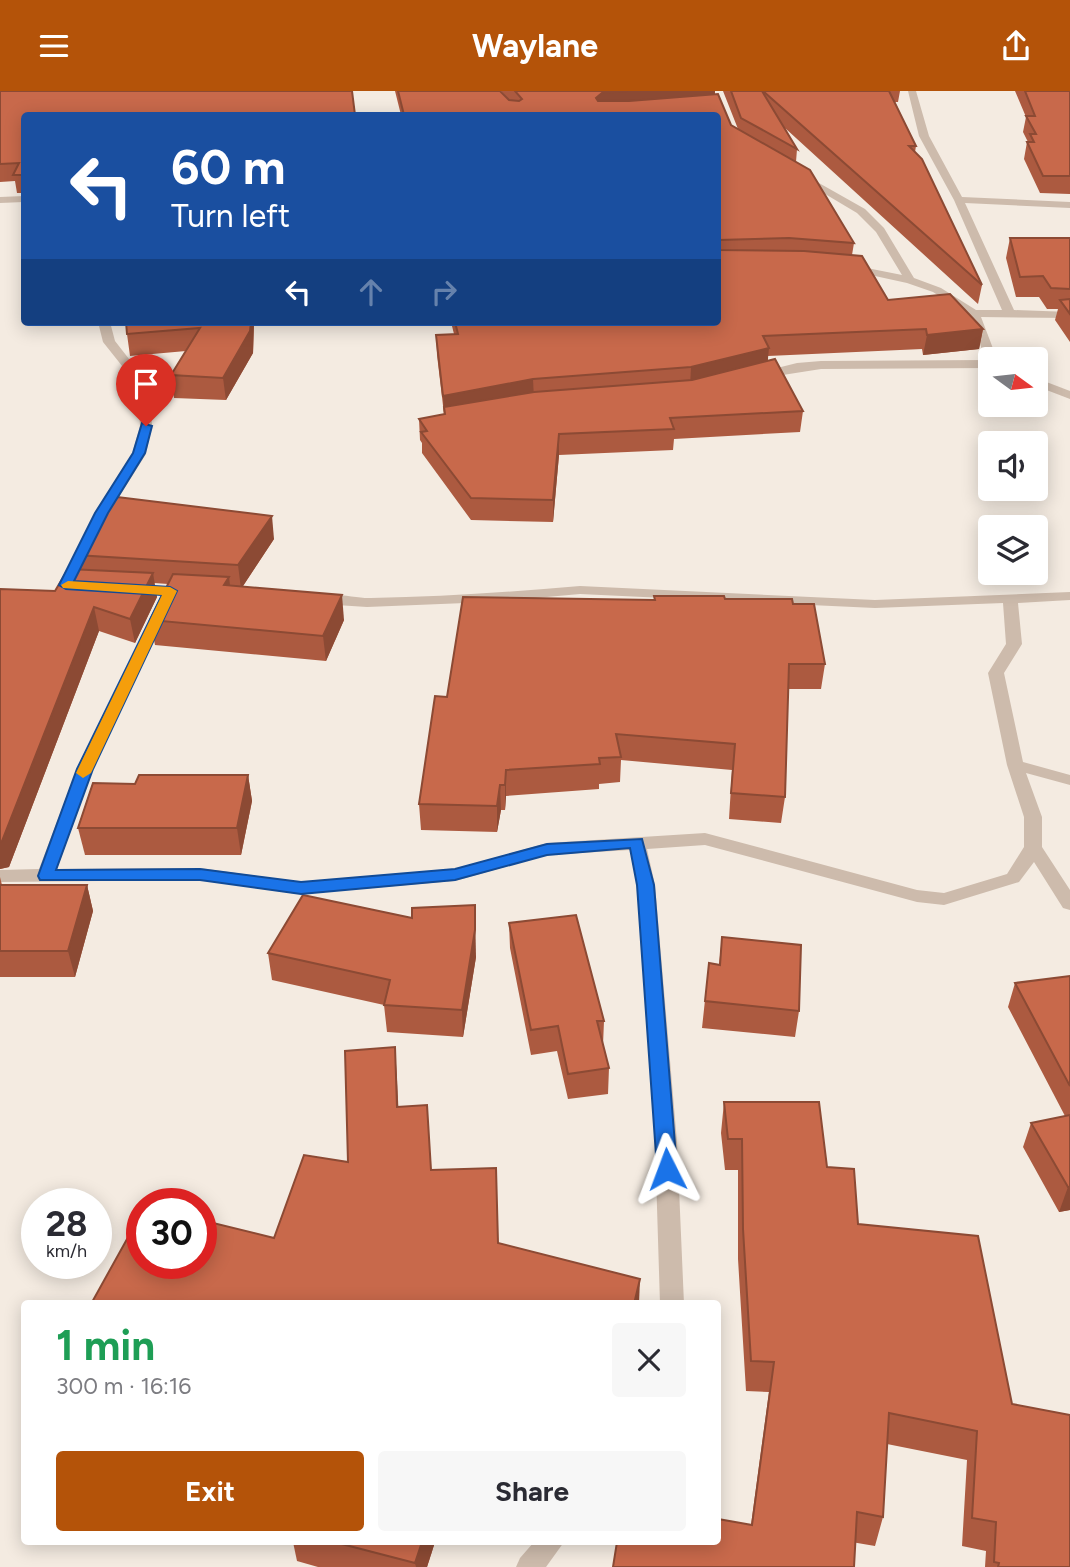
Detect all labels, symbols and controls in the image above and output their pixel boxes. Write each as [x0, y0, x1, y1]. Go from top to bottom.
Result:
icon: menu [35, 27, 73, 65]
text: Waylane [472, 27, 598, 65]
icon: share [997, 27, 1035, 65]
text: 60 m [171, 137, 286, 196]
icon: left [56, 140, 147, 231]
text: Turn left [171, 197, 290, 235]
icon: left [279, 273, 317, 311]
icon: ahead [352, 273, 390, 311]
icon: right [425, 273, 463, 311]
north arrow [978, 347, 1048, 417]
map controls [978, 347, 1048, 585]
pin [116, 354, 176, 426]
icon: arrive [127, 365, 165, 403]
button: sound [978, 431, 1048, 501]
button: layers [978, 515, 1048, 585]
position arrow [630, 1132, 704, 1206]
speed limit sign: 30 [126, 1188, 217, 1279]
text: 28 [46, 1203, 87, 1245]
text: km/h [46, 1240, 87, 1262]
text: 1 min [56, 1320, 155, 1371]
button: close [612, 1323, 686, 1397]
text: 300 m · 16:16 [56, 1372, 191, 1400]
button: Exit [56, 1451, 364, 1531]
button: Share [378, 1451, 686, 1531]

